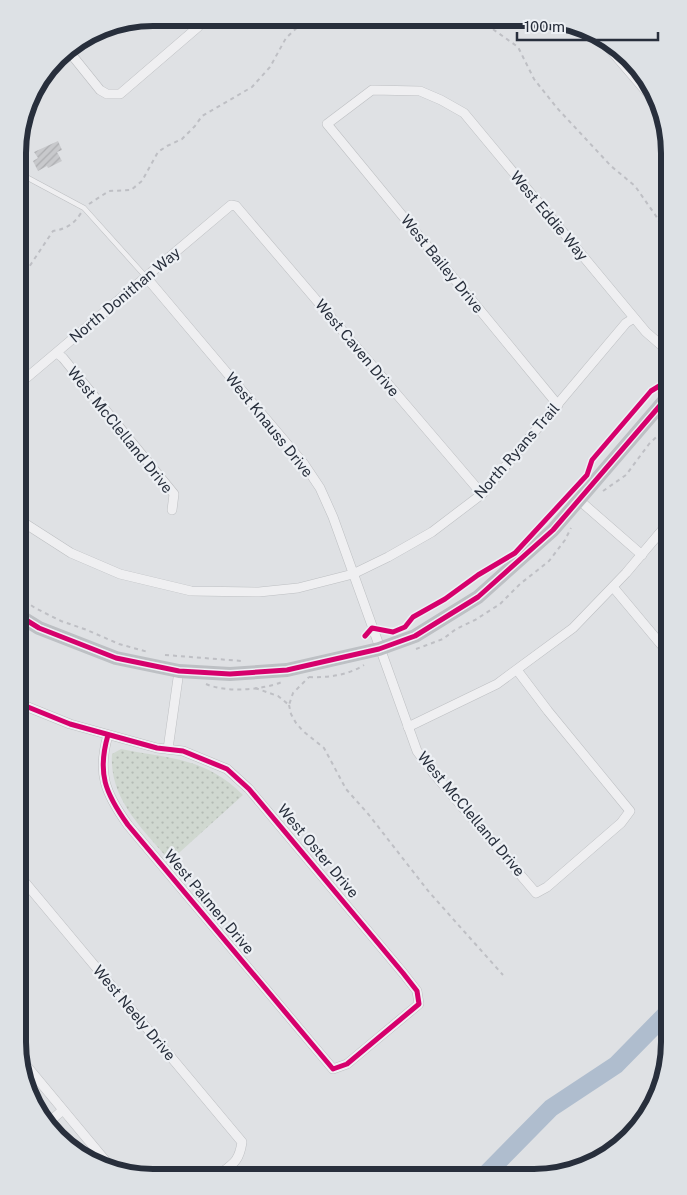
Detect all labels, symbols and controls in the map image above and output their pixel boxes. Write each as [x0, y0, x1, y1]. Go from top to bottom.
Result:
scale bar [517, 10, 658, 42]
text: 100 m [524, 18, 565, 35]
street label: West Eddie Way [507, 168, 592, 264]
street label: West Bailey Drive [398, 211, 487, 316]
street label: North Donithan Way [66, 243, 183, 346]
street label: West Caven Drive [312, 296, 403, 400]
street label: West McClelland Drive [64, 363, 177, 496]
street label: West Knauss Drive [222, 369, 317, 480]
street label: North Ryans Trail [471, 400, 562, 502]
street label: West McClelland Drive [414, 748, 529, 879]
street label: West Oster Drive [274, 800, 362, 901]
street label: West Palmen Drive [161, 846, 258, 957]
street label: West Neely Drive [90, 962, 179, 1064]

